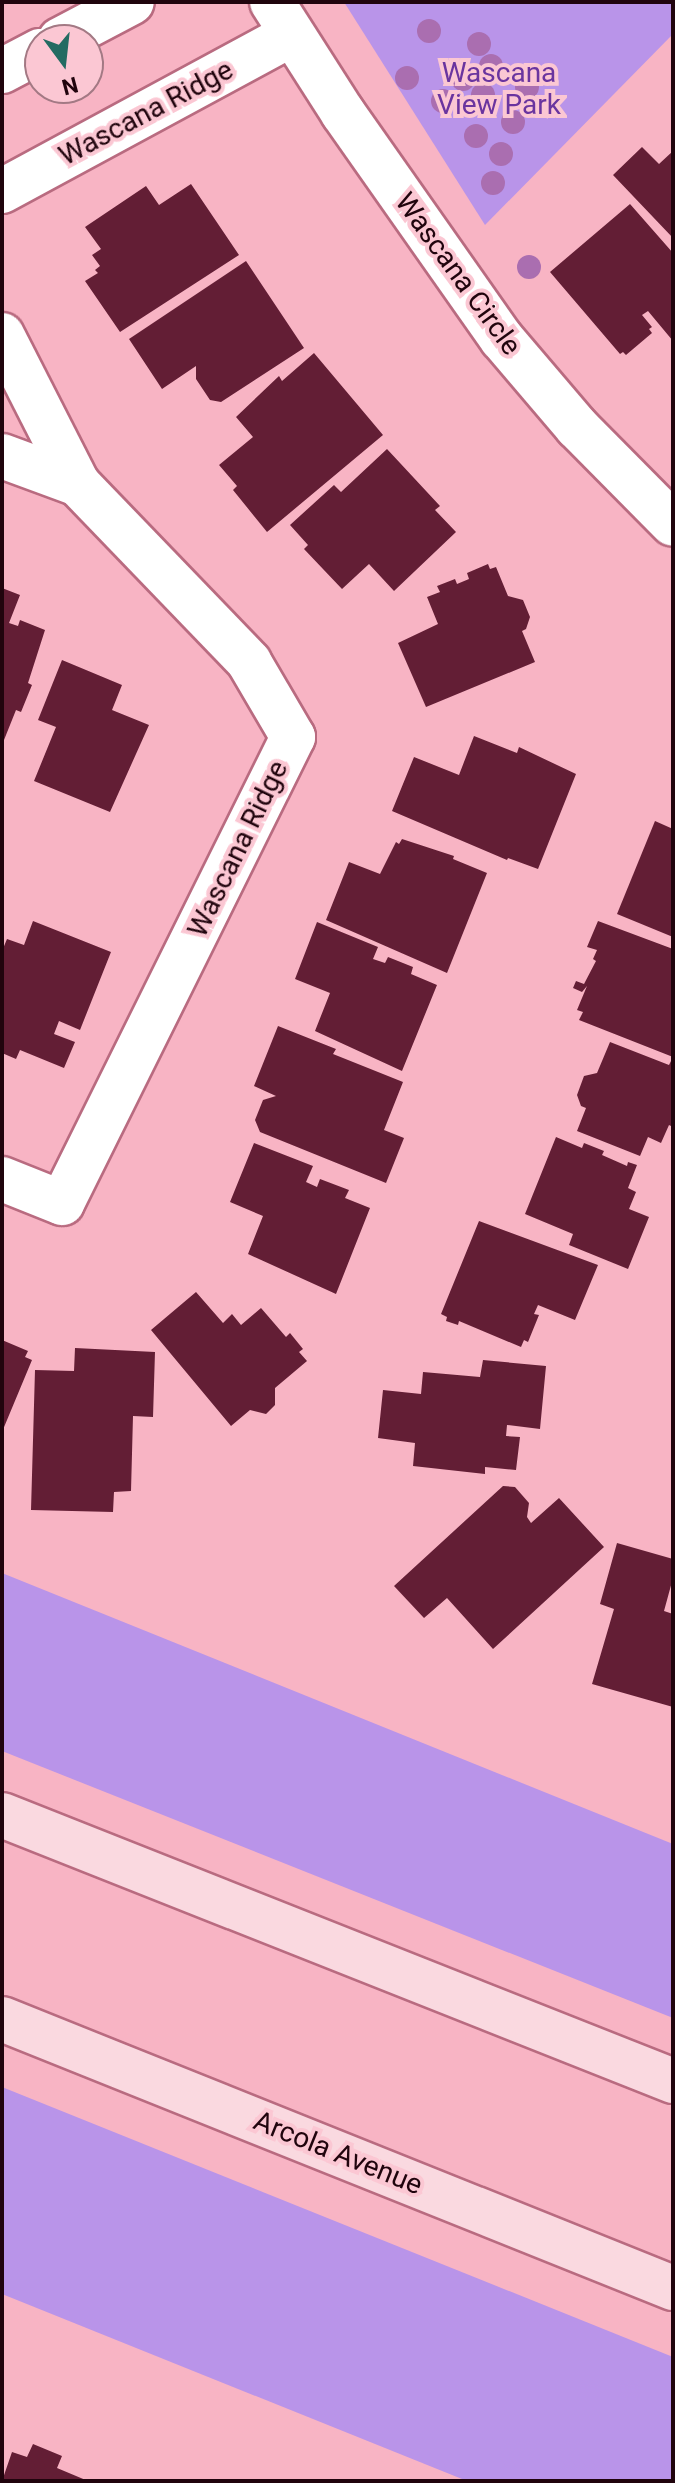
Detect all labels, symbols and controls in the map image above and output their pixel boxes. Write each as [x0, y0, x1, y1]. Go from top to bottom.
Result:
north arrow [24, 24, 104, 104]
street label: Wascana Ridge [53, 53, 239, 173]
park label: Wascana View Park [437, 56, 561, 122]
text: N [59, 72, 81, 100]
street label: Wascana Circle [388, 186, 528, 362]
street label: Wascana Ridge [181, 755, 295, 943]
street label: Arcola Avenue [249, 2104, 427, 2202]

